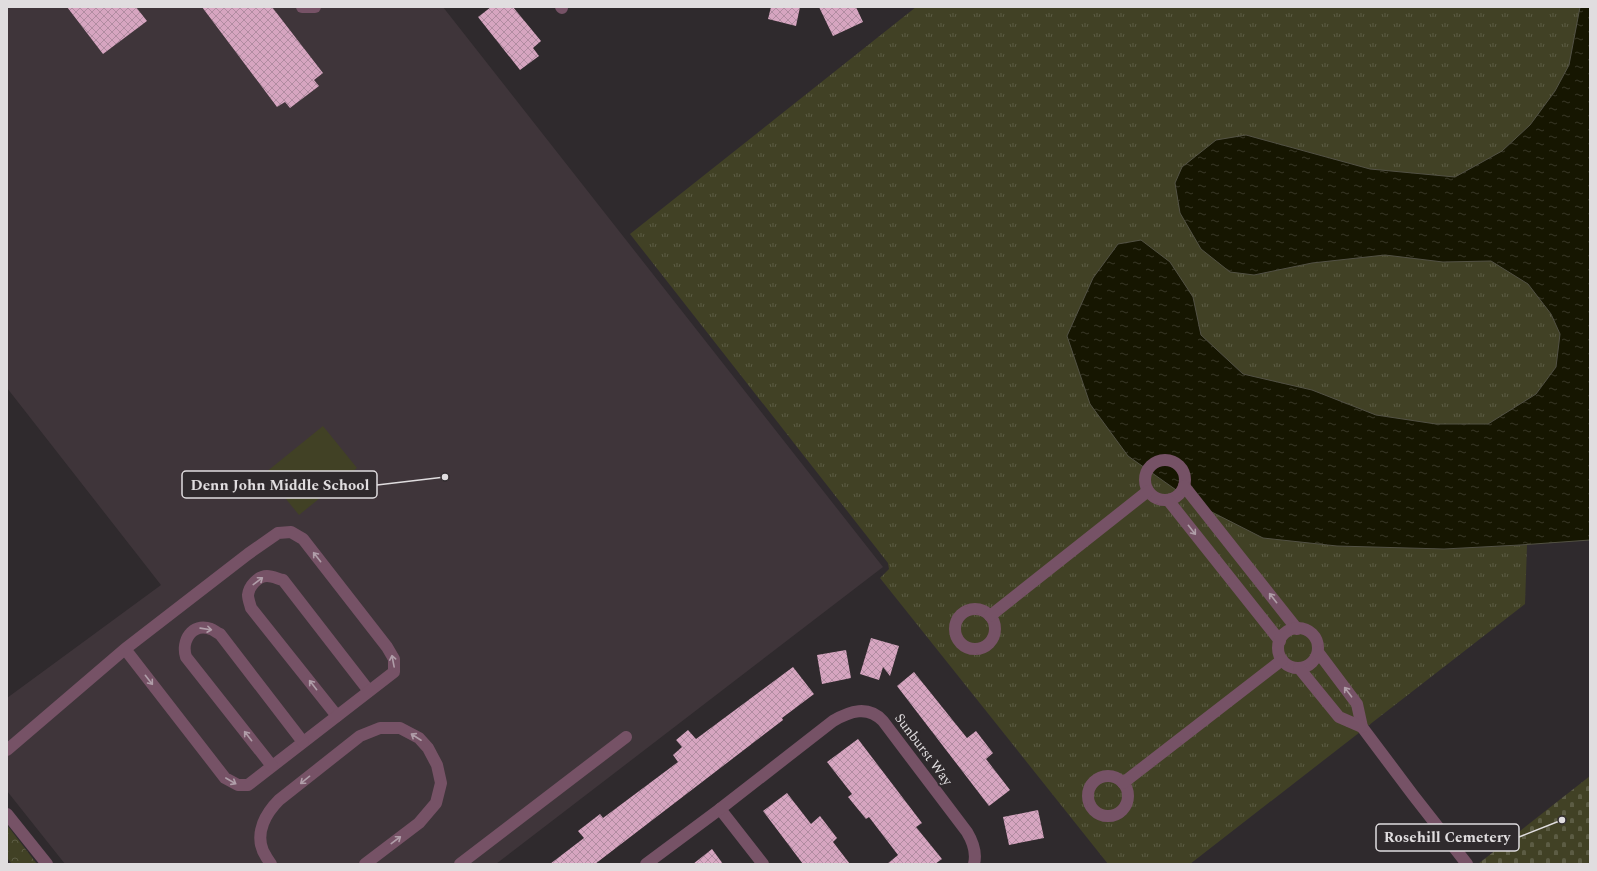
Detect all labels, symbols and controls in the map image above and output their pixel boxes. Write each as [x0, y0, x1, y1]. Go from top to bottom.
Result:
callout: Denn John Middle School [182, 471, 377, 498]
text: Denn John Middle School [191, 474, 370, 497]
one-way arrow [1188, 525, 1197, 536]
one-way arrow [312, 552, 321, 563]
one-way arrow [252, 577, 263, 585]
one-way arrow [1269, 592, 1277, 603]
one-way arrow [200, 625, 213, 633]
one-way arrow [389, 655, 397, 668]
one-way arrow [145, 675, 154, 686]
one-way arrow [308, 680, 317, 691]
one-way arrow [1343, 686, 1352, 697]
street label: Sunburst Way [889, 709, 959, 791]
one-way arrow [244, 730, 252, 741]
one-way arrow [410, 733, 421, 742]
one-way arrow [299, 775, 310, 784]
one-way arrow [225, 777, 237, 785]
callout: Rosehill Cemetery [1376, 824, 1519, 851]
text: Rosehill Cemetery [1384, 826, 1511, 849]
one-way arrow [390, 836, 401, 845]

